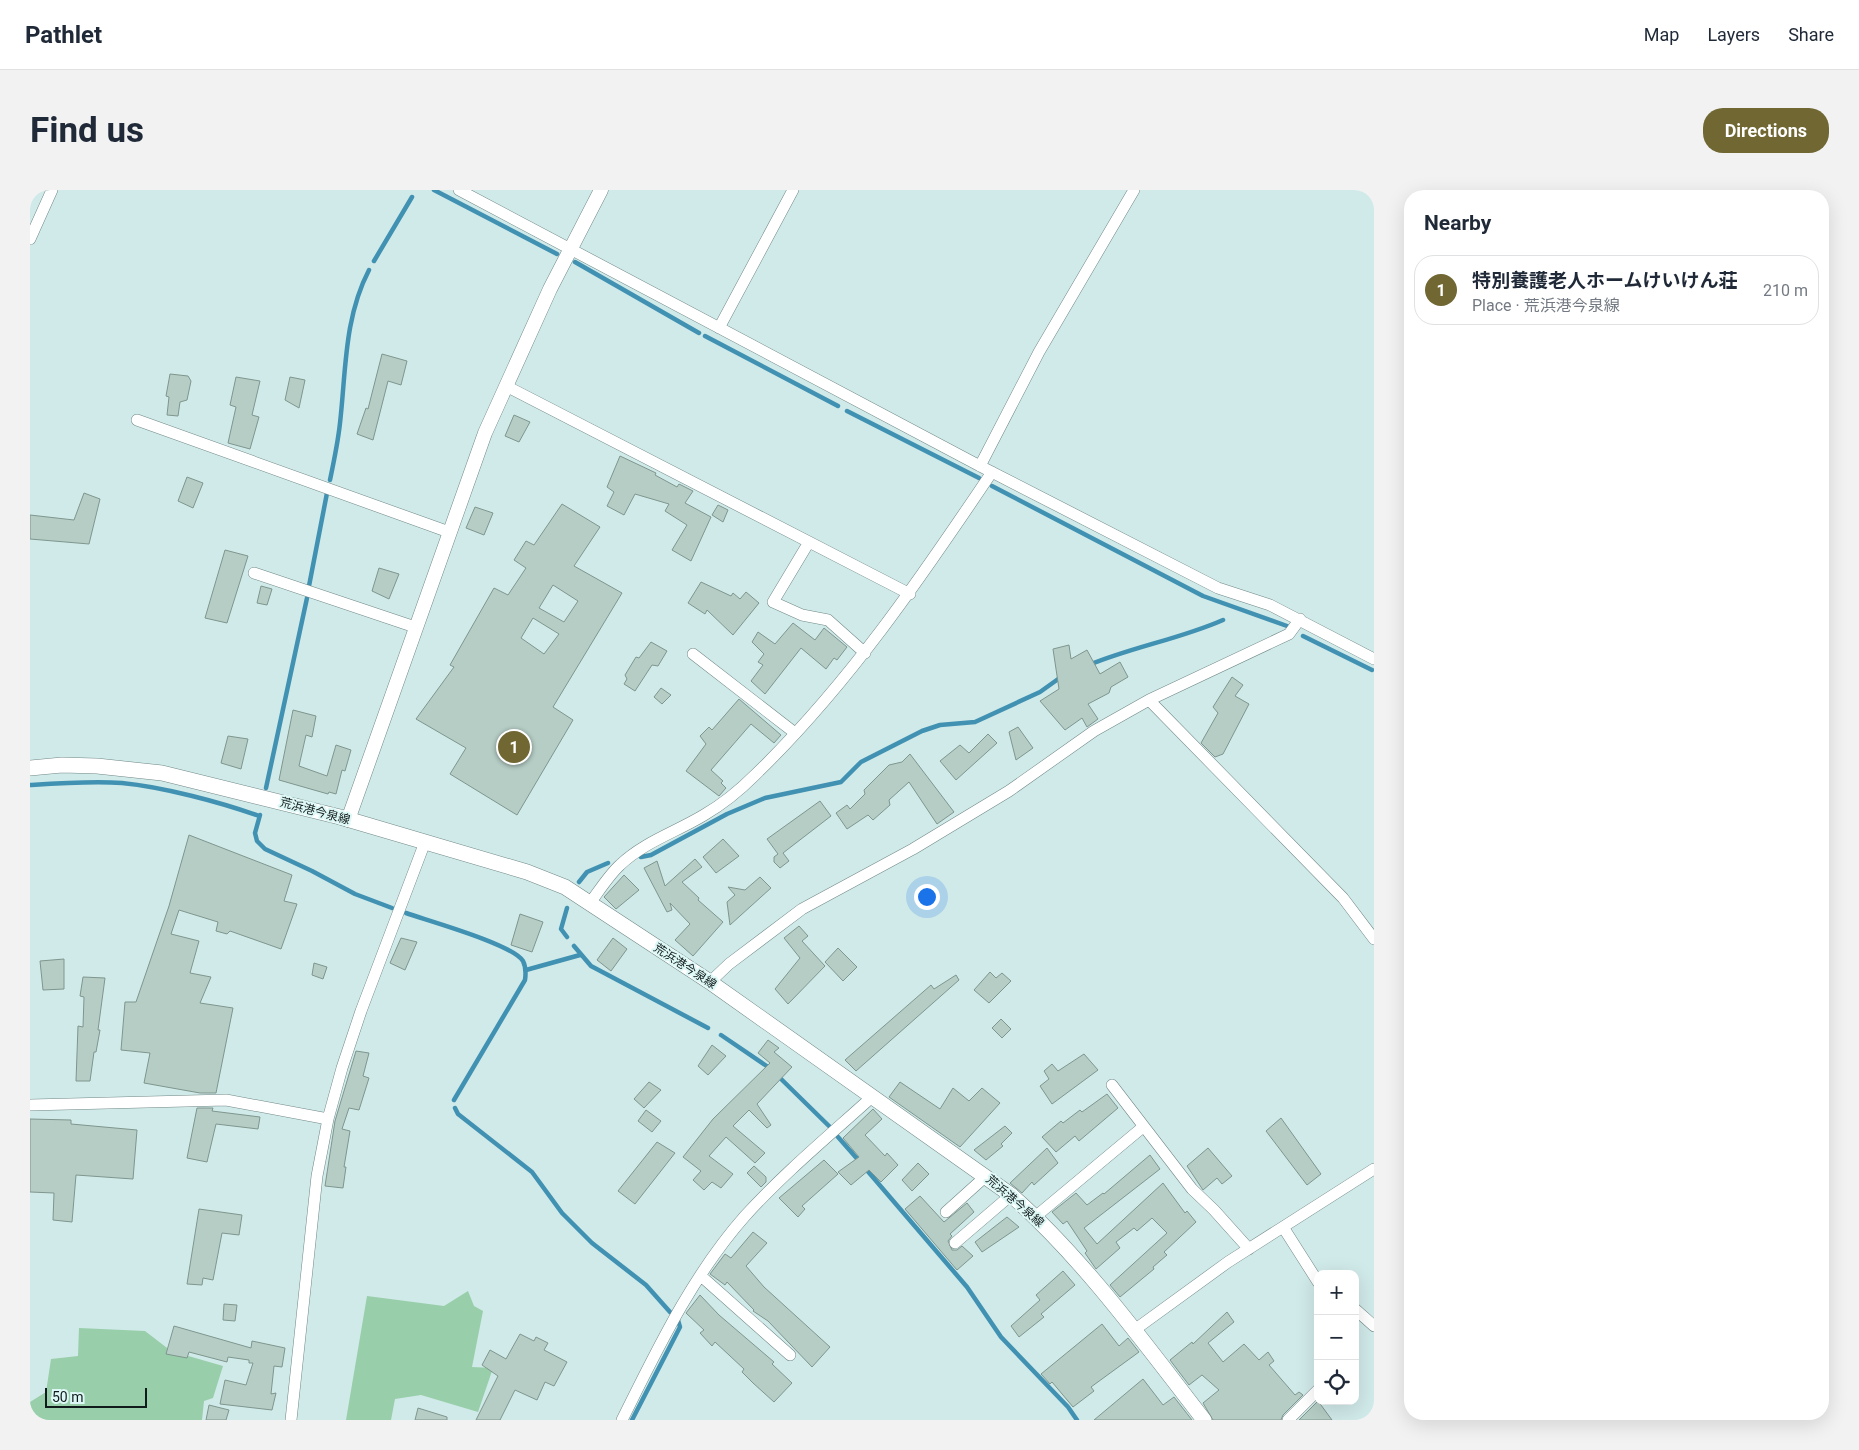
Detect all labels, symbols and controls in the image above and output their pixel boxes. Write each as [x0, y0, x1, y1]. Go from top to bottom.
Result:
text: Pathlet [25, 21, 102, 49]
text: Map [1644, 24, 1679, 45]
text: Layers [1707, 24, 1760, 45]
text: Share [1788, 24, 1834, 45]
button: Directions [1703, 108, 1829, 153]
text: Find us [30, 110, 144, 151]
text: Nearby [1424, 211, 1491, 235]
text: 特別養護老人ホームけいけん荘 [1472, 269, 1737, 292]
text: 1 [1436, 281, 1446, 300]
text: 210 m [1763, 281, 1808, 300]
text: Place · 荒浜港今泉線 [1472, 296, 1620, 315]
pin: 1 [498, 728, 530, 766]
street label: 荒浜港今泉線 [278, 795, 352, 827]
your location [914, 884, 940, 910]
street label: 荒浜港今泉線 [651, 941, 719, 991]
street label: 荒浜港今泉線 [983, 1172, 1047, 1230]
map controls [1314, 1270, 1359, 1405]
button: + [1314, 1270, 1359, 1315]
button: − [1314, 1315, 1359, 1360]
button: locate [1314, 1360, 1359, 1405]
scale bar [45, 1385, 148, 1408]
text: 50 m [52, 1389, 84, 1405]

